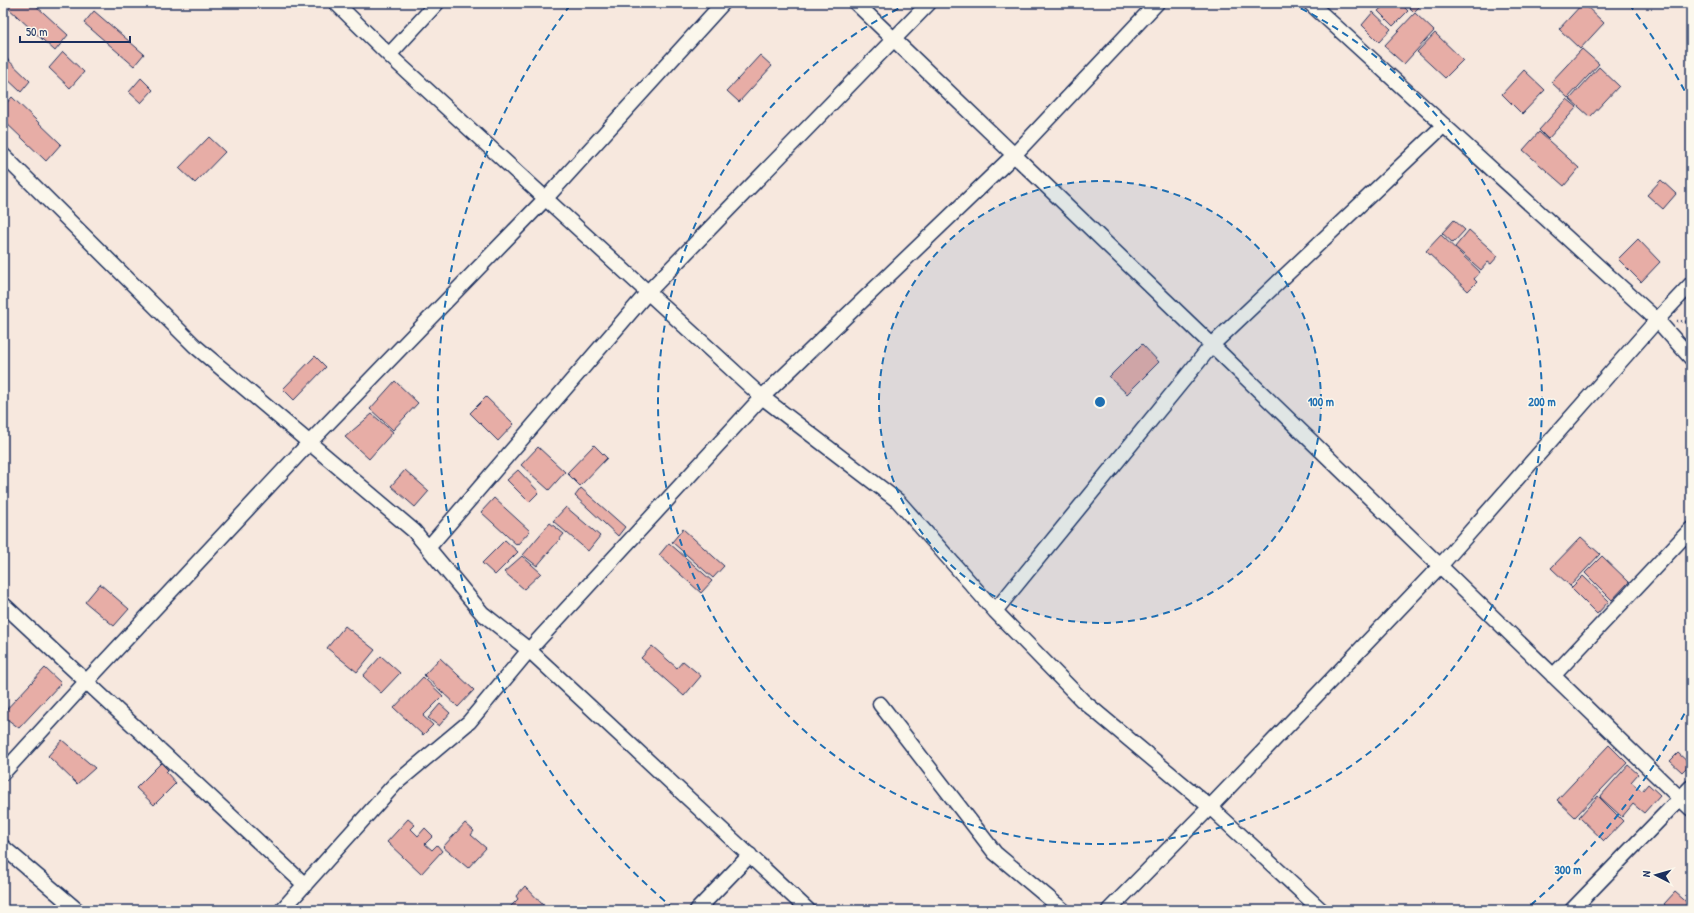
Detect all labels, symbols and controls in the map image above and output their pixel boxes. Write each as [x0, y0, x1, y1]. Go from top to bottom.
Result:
scale bar [20, 18, 130, 44]
text: 50 m [26, 23, 47, 40]
text: 100 m [1308, 393, 1334, 410]
text: 200 m [1528, 393, 1556, 410]
centre of rings [1093, 395, 1107, 409]
north arrow [1636, 855, 1676, 895]
text: 300 m [1554, 861, 1582, 878]
text: N [1639, 870, 1653, 878]

